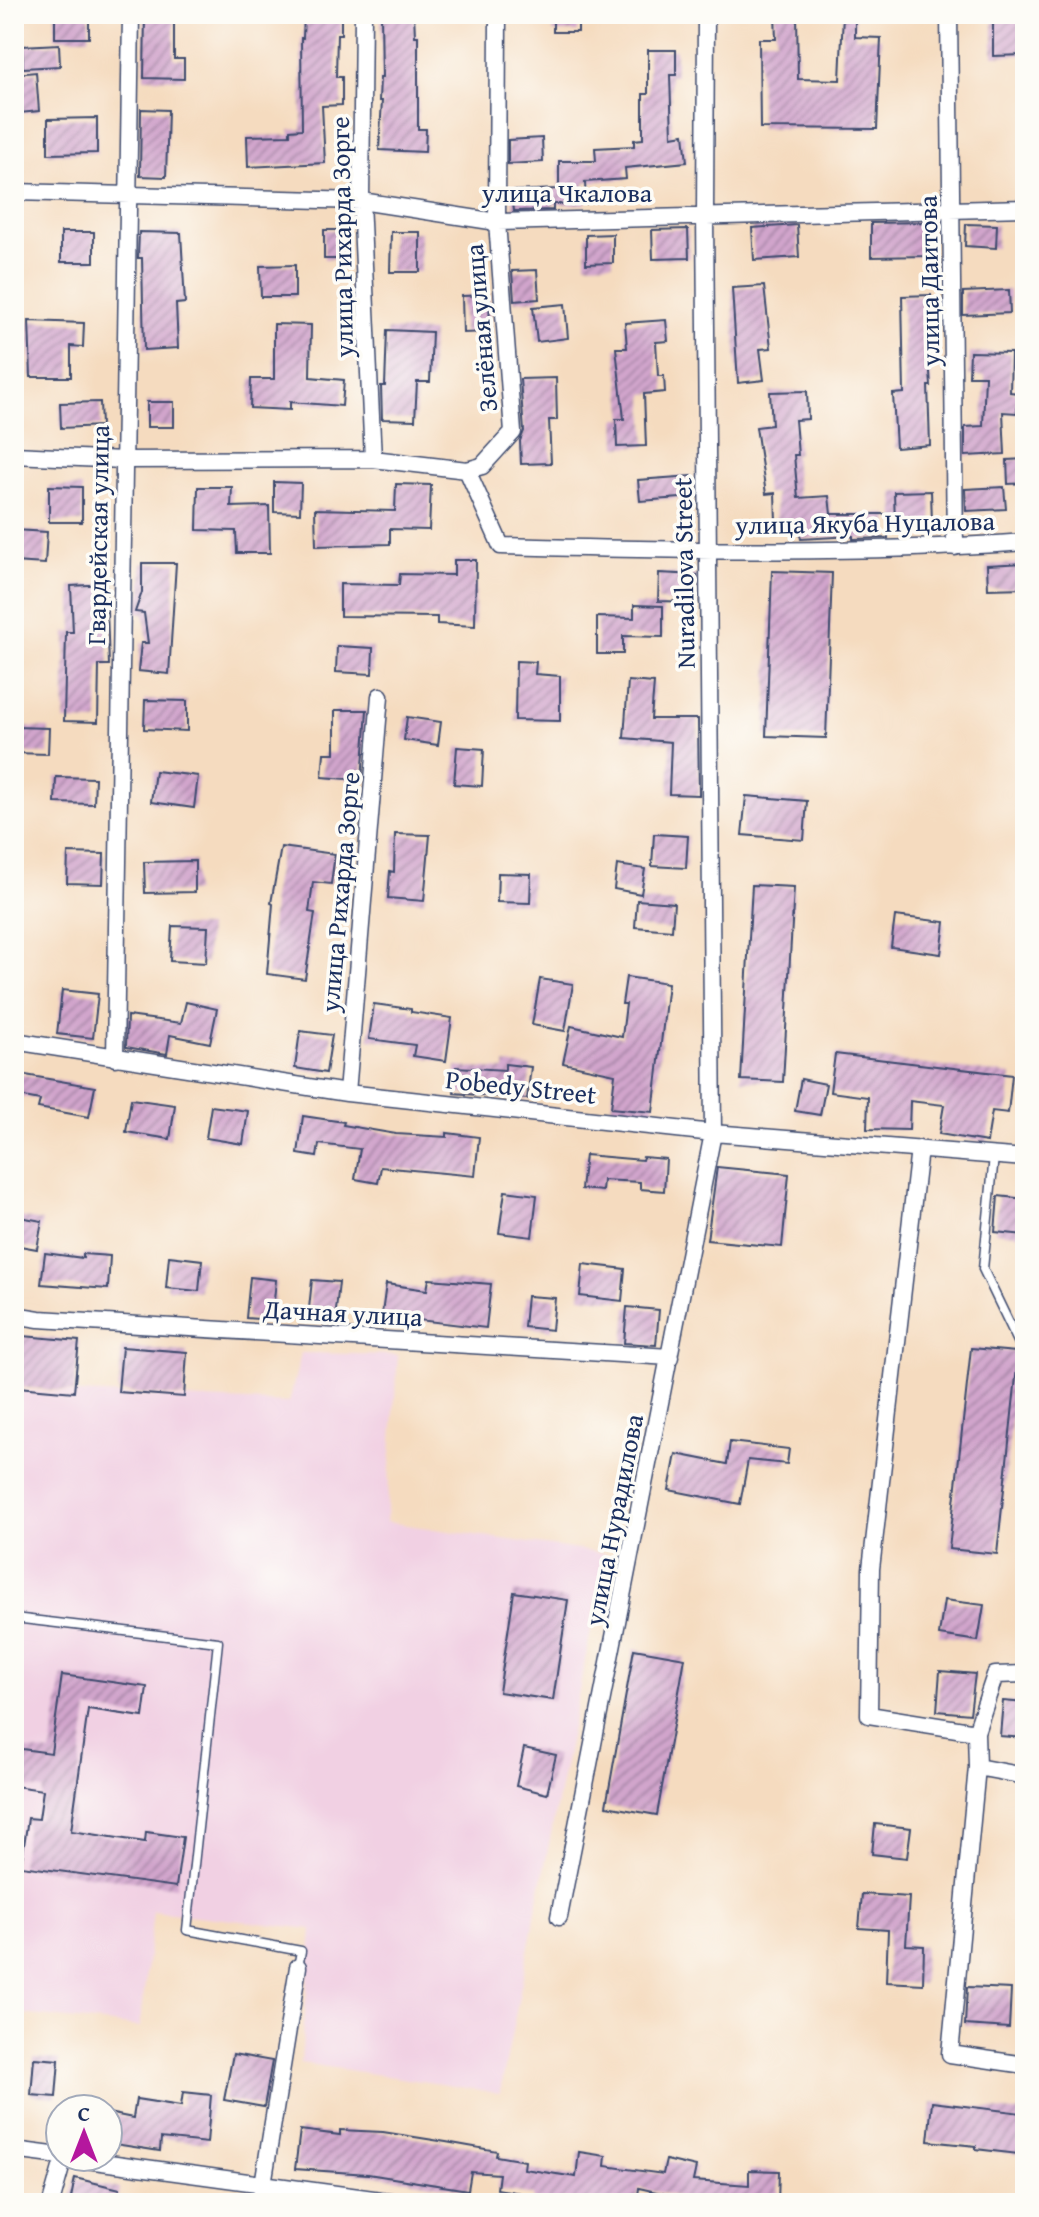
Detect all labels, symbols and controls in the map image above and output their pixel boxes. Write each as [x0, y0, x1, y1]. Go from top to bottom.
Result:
street label: улица Рихарда Зорге [320, 116, 363, 359]
street label: улица Чкалова [481, 173, 653, 212]
street label: улица Даитова [907, 194, 950, 368]
street label: Зелёная улица [454, 242, 507, 414]
street label: Гвардейская улица [76, 424, 119, 645]
street label: Nuradilova Street [662, 477, 705, 669]
street label: улица Якуба Нуцалова [734, 501, 996, 544]
street label: улица Рихарда Зорге [309, 770, 369, 1015]
street label: Pobedy Street [444, 1059, 598, 1114]
street label: Дачная улица [261, 1289, 424, 1336]
street label: улица Нурадилова [574, 1410, 653, 1630]
north arrow [44, 2093, 124, 2173]
text: С [78, 2097, 90, 2129]

